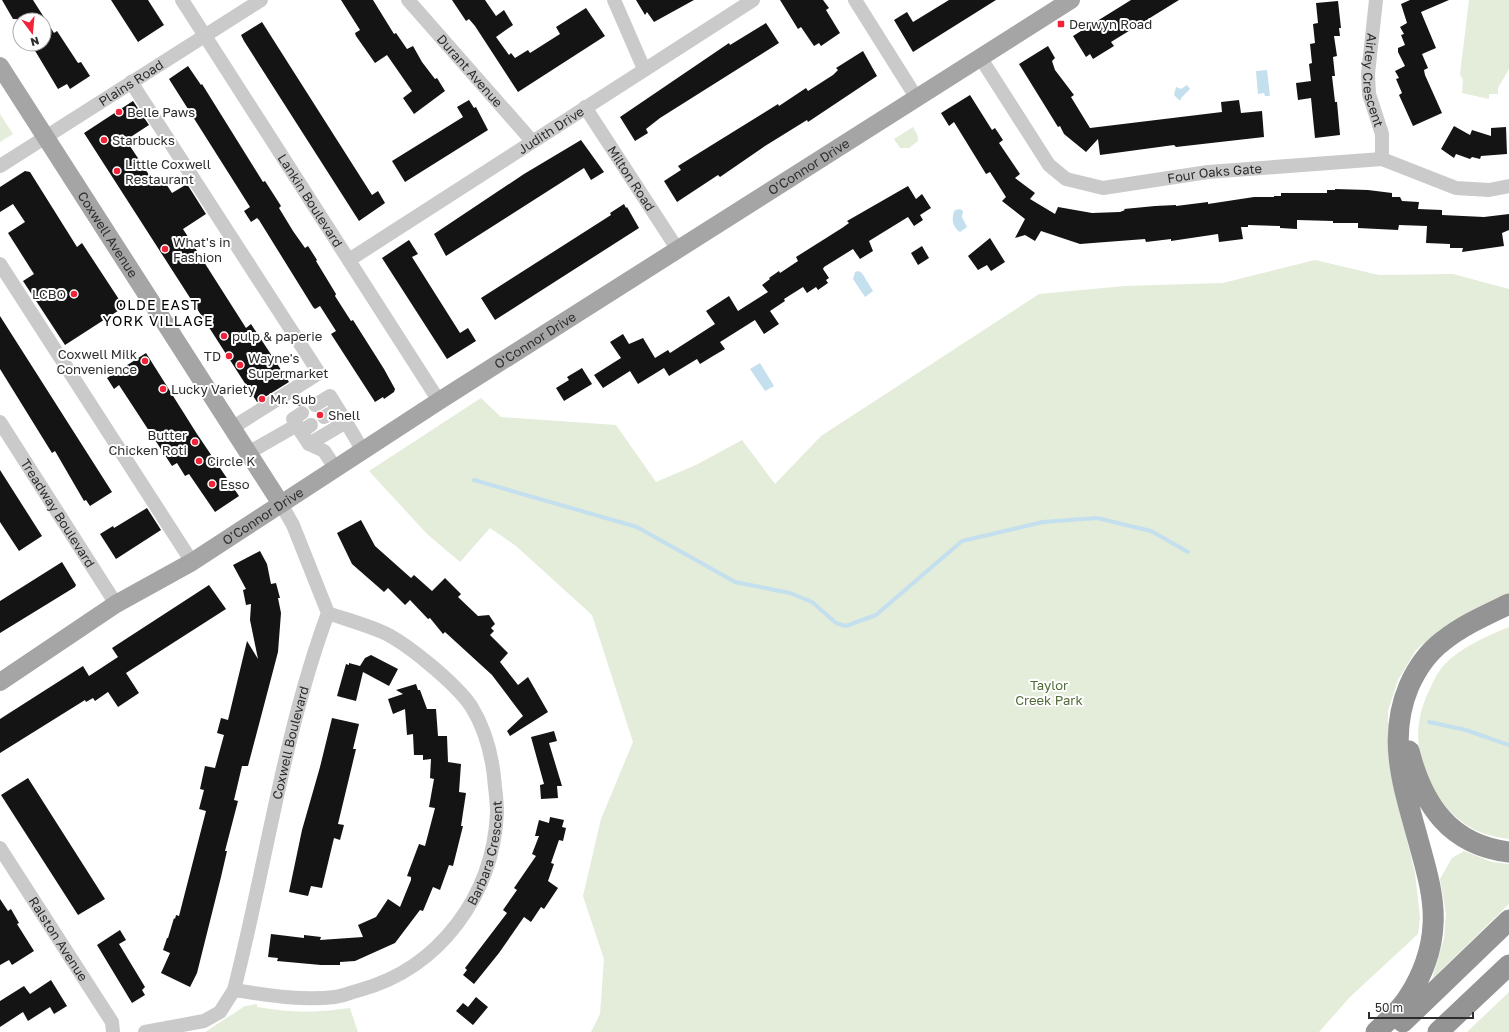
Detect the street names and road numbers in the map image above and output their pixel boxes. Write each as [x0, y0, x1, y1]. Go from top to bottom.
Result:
street label: Durant Avenue [434, 31, 506, 110]
street label: Airley Crescent [1360, 32, 1387, 129]
street label: Plains Road [95, 56, 166, 109]
street label: Judith Drive [515, 103, 587, 157]
street label: O'Connor Drive [765, 135, 852, 198]
street label: Milton Road [604, 143, 658, 214]
street label: Lankin Boulevard [275, 151, 346, 250]
street label: Four Oaks Gate [1166, 160, 1263, 186]
street label: Coxwell Avenue [74, 188, 142, 280]
street label: O'Connor Drive [491, 308, 579, 372]
street label: Treadway Boulevard [18, 456, 99, 570]
street label: O'Connor Drive [219, 484, 306, 548]
street label: Coxwell Boulevard [269, 684, 312, 801]
street label: Barbara Crescent [463, 800, 505, 908]
street label: Ralston Avenue [25, 894, 92, 984]

